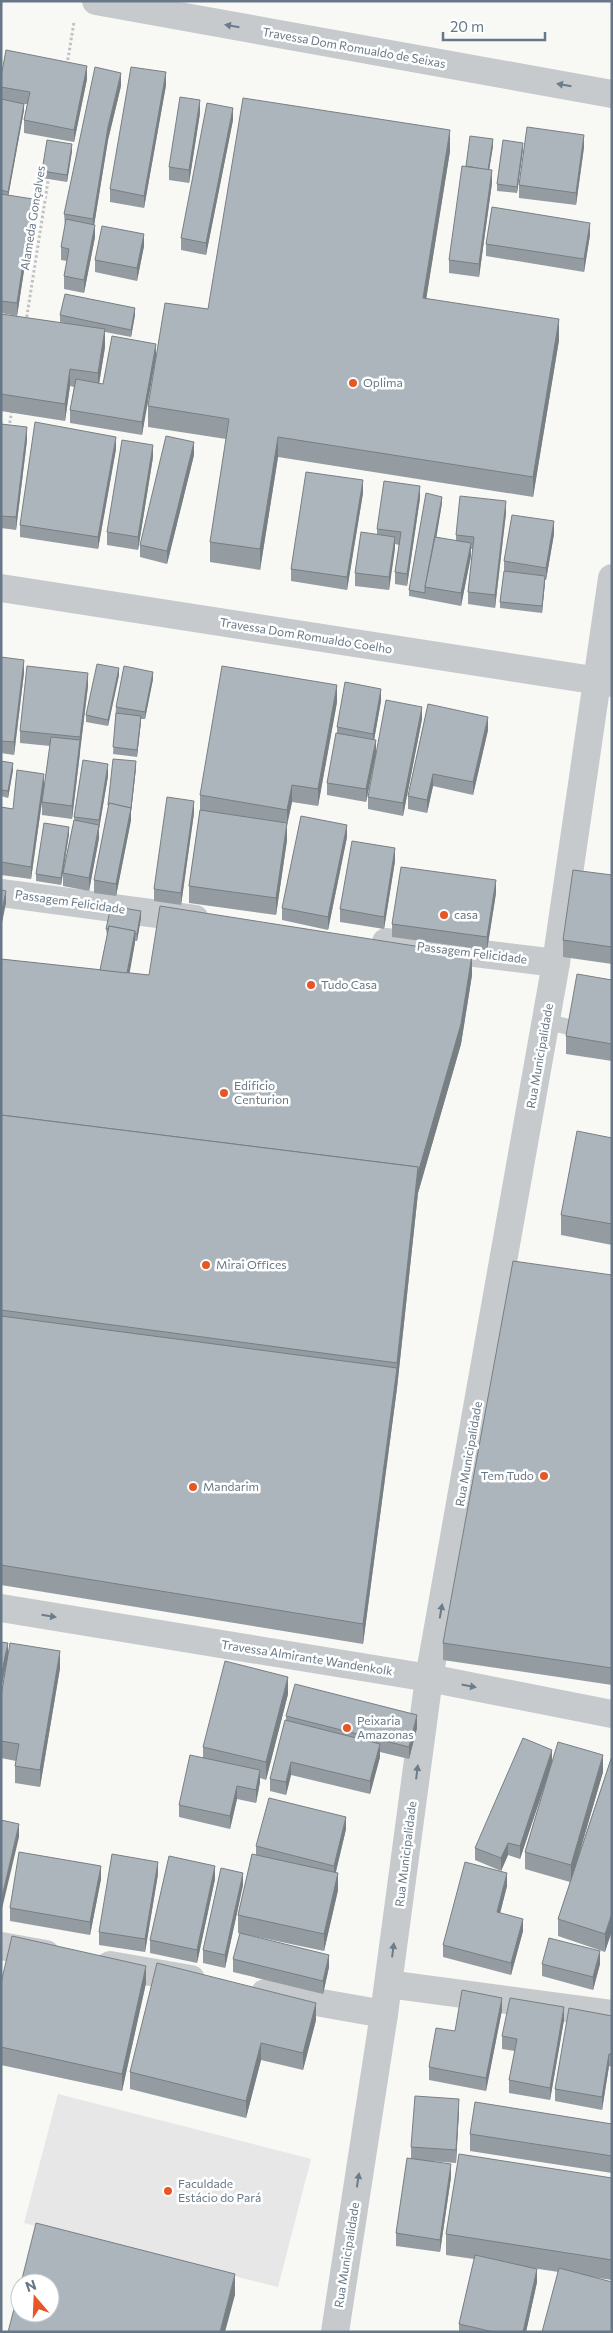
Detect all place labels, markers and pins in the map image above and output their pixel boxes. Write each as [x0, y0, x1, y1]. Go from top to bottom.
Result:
place label: Oplima [363, 375, 403, 389]
marker: Oplima [347, 377, 359, 389]
place label: casa [454, 907, 478, 921]
marker: casa [438, 909, 450, 921]
place label: Tudo Casa [321, 977, 377, 991]
marker: Tudo Casa [305, 979, 317, 991]
place label: Edificio Centurion [234, 1078, 289, 1106]
marker: Edificio Centurion [218, 1087, 230, 1099]
place label: Mirai Offices [216, 1257, 287, 1271]
marker: Mirai Offices [200, 1259, 212, 1271]
place label: Tem Tudo [481, 1468, 534, 1482]
marker: Tem Tudo [538, 1470, 550, 1482]
place label: Mandarim [203, 1479, 259, 1493]
marker: Mandarim [187, 1481, 199, 1493]
place label: Peixaria Amazonas [357, 1713, 414, 1741]
marker: Peixaria Amazonas [341, 1722, 353, 1734]
place label: Faculdade Estácio do Pará [178, 2176, 261, 2204]
marker: Faculdade Estácio do Pará [162, 2185, 174, 2197]

